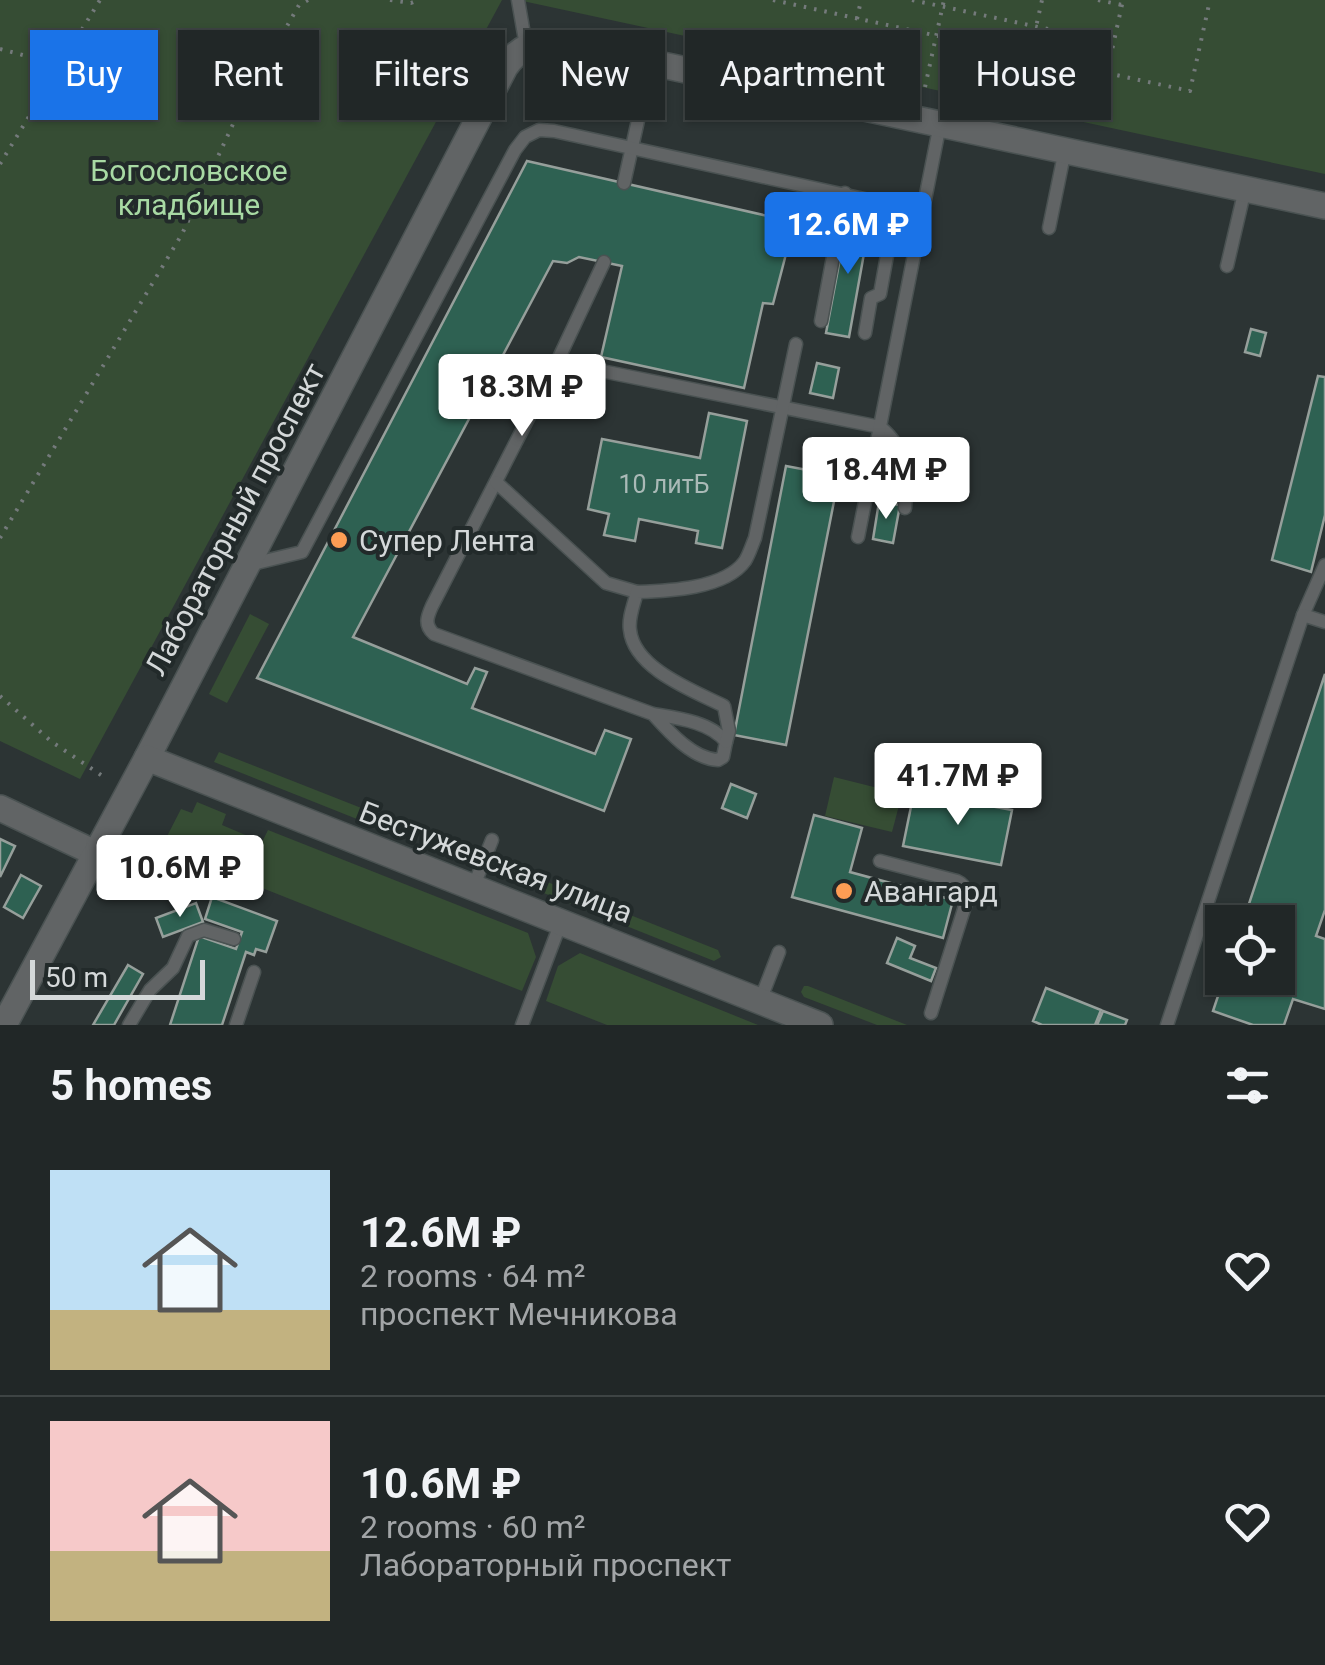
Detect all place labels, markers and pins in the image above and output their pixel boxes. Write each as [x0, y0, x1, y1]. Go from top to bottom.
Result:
pin: 12.6M ₽ [756, 192, 940, 277]
pin: 18.3M ₽ [430, 354, 614, 439]
pin: 18.4M ₽ [794, 437, 978, 522]
place label: Супер Лента [359, 523, 535, 558]
marker: Супер Лента [328, 529, 350, 551]
pin: 41.7M ₽ [866, 743, 1050, 828]
pin: 10.6M ₽ [88, 835, 272, 920]
place label: Авангард [864, 874, 998, 909]
marker: Авангард [833, 880, 855, 902]

